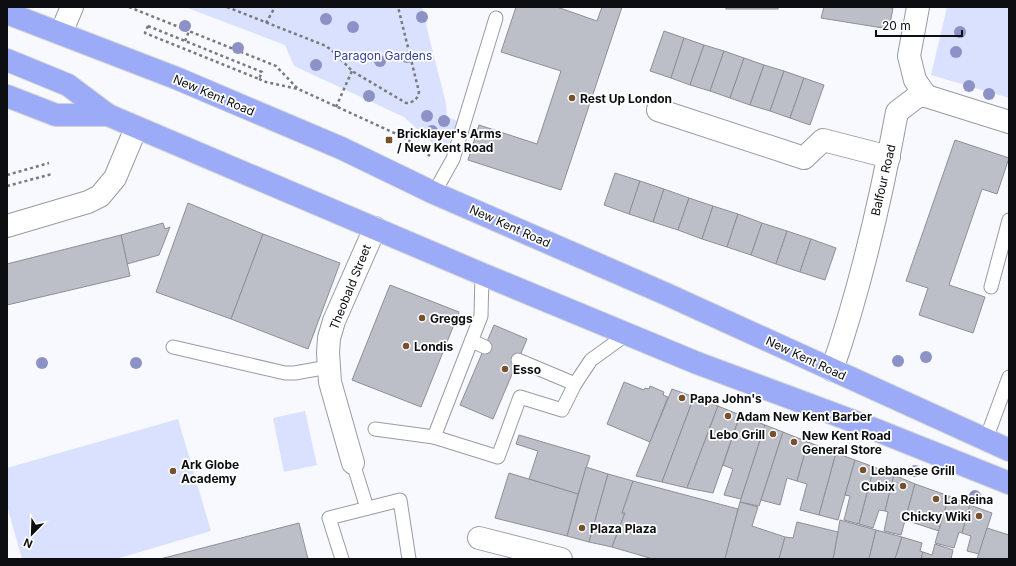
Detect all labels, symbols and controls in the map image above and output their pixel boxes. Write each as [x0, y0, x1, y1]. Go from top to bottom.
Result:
scale bar [876, 12, 962, 38]
text: 20 m [882, 18, 911, 33]
park label: Paragon Gardens [334, 48, 432, 63]
street label: New Kent Road [171, 71, 257, 119]
place label: Rest Up London [580, 91, 672, 106]
marker: Rest Up London [567, 93, 577, 103]
place label: Bricklayer's Arms / New Kent Road [397, 126, 502, 155]
marker: Bricklayer's Arms / New Kent Road [384, 135, 394, 145]
street label: Balfour Road [868, 143, 898, 217]
street label: New Kent Road [467, 201, 553, 251]
street label: Theobald Street [326, 242, 374, 332]
place label: Greggs [430, 311, 473, 326]
marker: Greggs [417, 313, 427, 323]
street label: New Kent Road [763, 333, 849, 383]
place label: Londis [414, 339, 453, 354]
marker: Londis [401, 341, 411, 351]
place label: Esso [513, 362, 541, 377]
marker: Esso [500, 364, 510, 374]
place label: Papa John's [690, 391, 762, 406]
marker: Papa John's [677, 393, 687, 403]
place label: Adam New Kent Barber [736, 409, 872, 424]
marker: Adam New Kent Barber [723, 411, 733, 421]
place label: Lebo Grill [710, 427, 765, 442]
place label: New Kent Road General Store [802, 428, 891, 457]
marker: Lebo Grill [768, 429, 778, 439]
marker: New Kent Road General Store [789, 437, 799, 447]
place label: Ark Globe Academy [181, 457, 239, 486]
place label: Lebanese Grill [871, 463, 955, 478]
marker: Lebanese Grill [858, 465, 868, 475]
marker: Ark Globe Academy [168, 466, 178, 476]
place label: Cubix [861, 479, 895, 494]
marker: Cubix [898, 481, 908, 491]
place label: La Reina [944, 492, 993, 507]
marker: La Reina [931, 494, 941, 504]
place label: Chicky Wiki [901, 509, 971, 524]
marker: Chicky Wiki [974, 511, 984, 521]
north arrow [12, 514, 52, 554]
place label: Plaza Plaza [590, 521, 657, 536]
marker: Plaza Plaza [577, 523, 587, 533]
text: N [21, 535, 35, 551]

